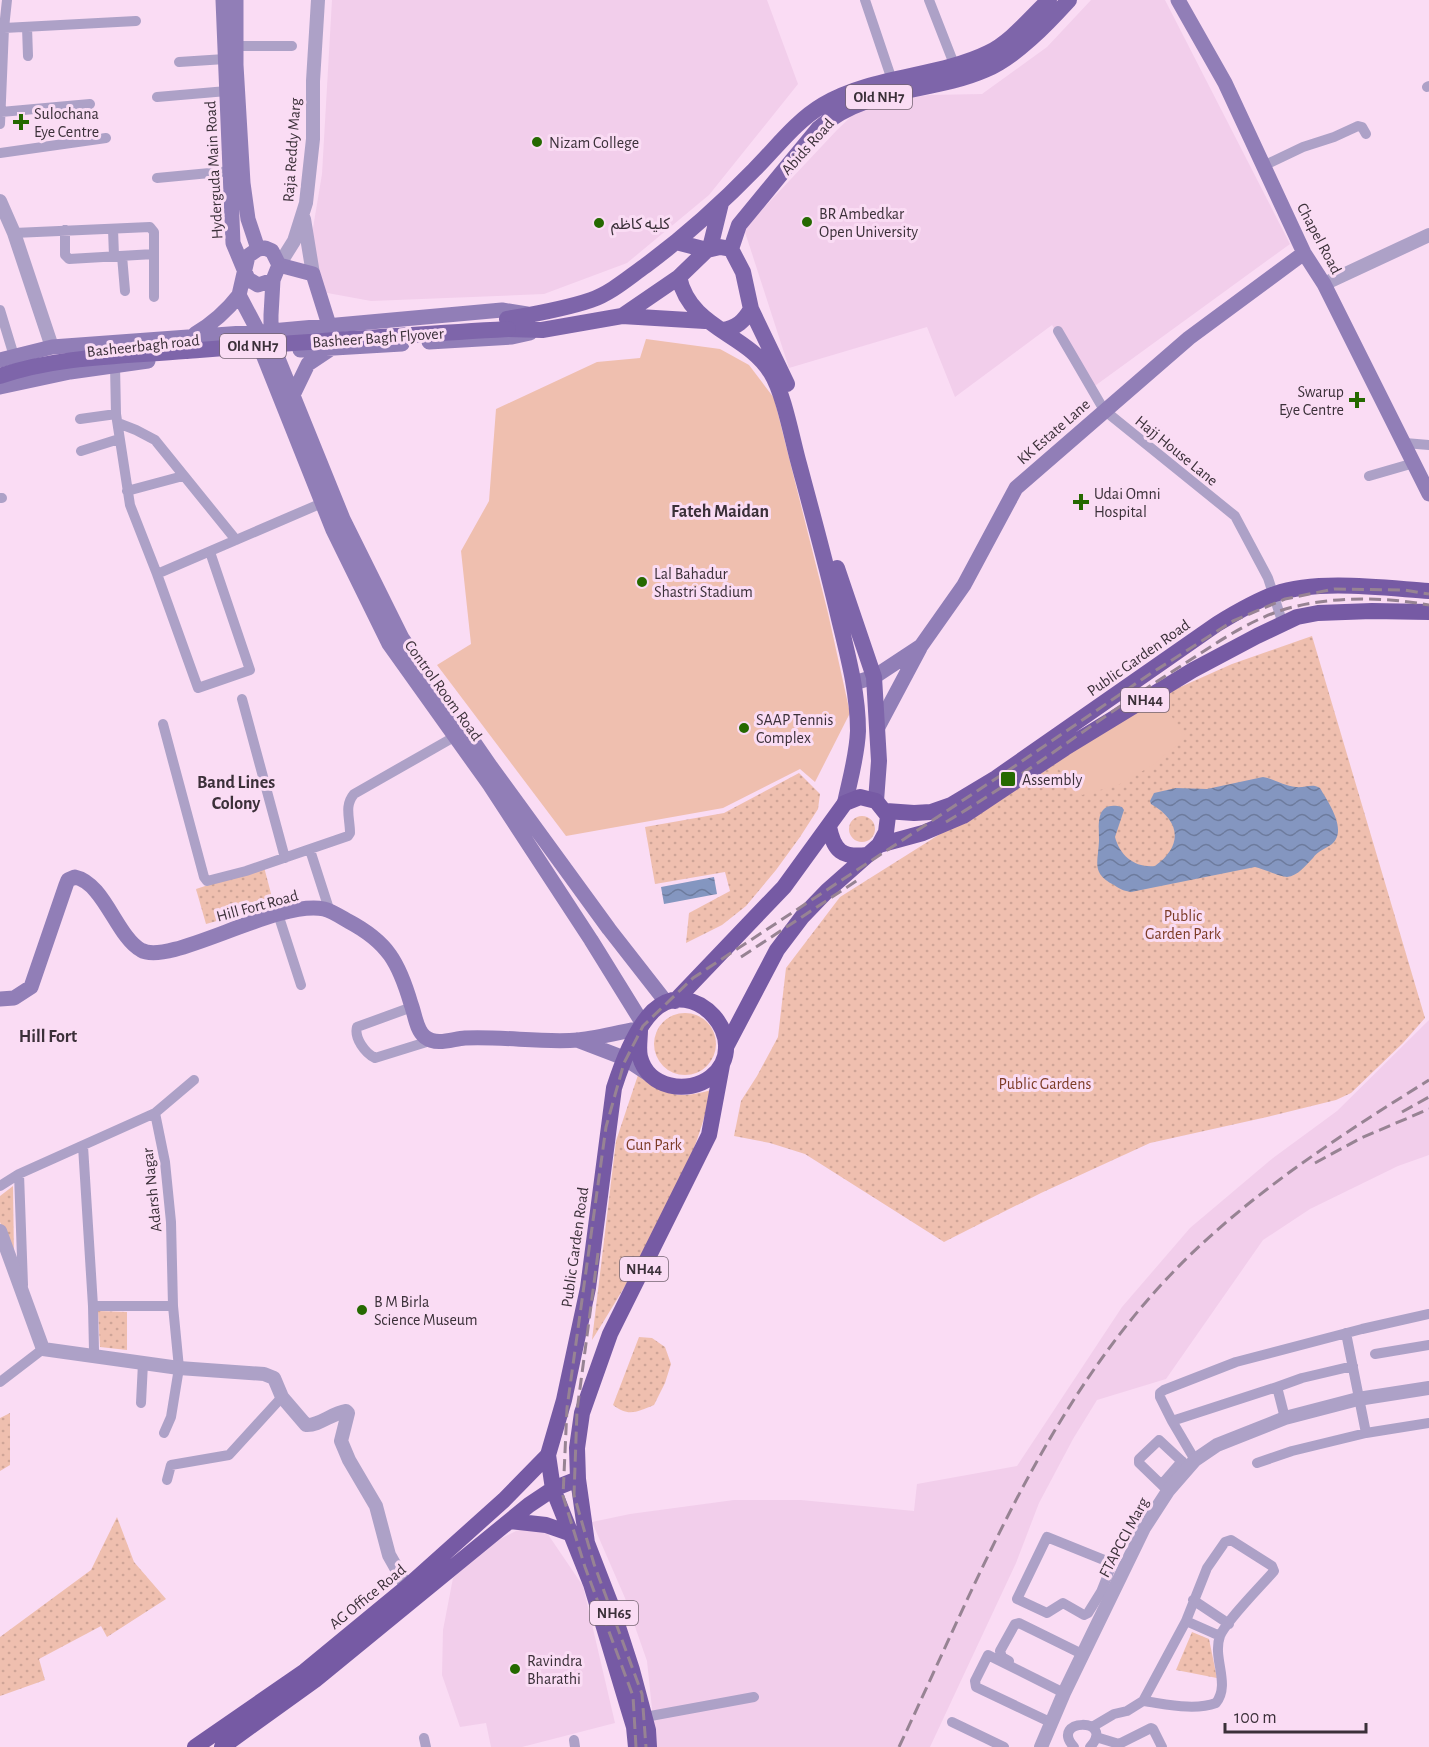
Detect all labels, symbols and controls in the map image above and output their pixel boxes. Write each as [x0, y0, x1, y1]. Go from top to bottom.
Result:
road number: Old NH7 [846, 85, 912, 109]
street label: Raja Reddy Marg [280, 97, 305, 203]
street label: Hyderguda Main Road [202, 100, 227, 240]
place label: Sulochana Eye Centre [34, 106, 99, 141]
marker: Sulochana Eye Centre [12, 113, 30, 131]
street label: Abids Road [778, 115, 837, 178]
marker: Nizam College [530, 135, 544, 149]
place label: Nizam College [549, 135, 639, 151]
street label: Chapel Road [1294, 200, 1344, 277]
place label: BR Ambedkar Open University [819, 206, 918, 241]
marker: BR Ambedkar Open University [800, 215, 814, 229]
marker: كليه كاظم [592, 216, 606, 230]
place label: كليه كاظم [611, 216, 670, 236]
street label: Basheer Bagh Flyover [312, 325, 445, 352]
street label: Basheerbagh road [86, 332, 200, 360]
road number: Old NH7 [220, 334, 286, 358]
place label: Swarup Eye Centre [1279, 384, 1344, 419]
marker: Swarup Eye Centre [1348, 391, 1366, 409]
street label: KK Estate Lane [1014, 396, 1093, 468]
street label: Hajj House Lane [1131, 413, 1221, 490]
place label: Udai Omni Hospital [1094, 486, 1161, 520]
marker: Udai Omni Hospital [1072, 493, 1090, 511]
district label: Fateh Maidan [671, 503, 769, 521]
place label: Lal Bahadur Shastri Stadium [654, 566, 753, 600]
marker: Lal Bahadur Shastri Stadium [635, 575, 649, 589]
street label: Public Garden Road [1084, 616, 1193, 699]
street label: Control Room Road [402, 637, 485, 744]
road number: NH44 [1121, 688, 1169, 712]
place label: SAAP Tennis Complex [756, 712, 833, 746]
marker: SAAP Tennis Complex [737, 721, 751, 735]
marker: Assembly [999, 770, 1017, 788]
place label: Assembly [1022, 772, 1082, 789]
district label: Band Lines Colony [197, 774, 275, 813]
street label: Hill Fort Road [215, 887, 300, 925]
park label: Public Garden Park [1145, 908, 1222, 942]
district label: Hill Fort [19, 1028, 77, 1046]
park label: Public Gardens [999, 1076, 1091, 1092]
park label: Gun Park [626, 1137, 683, 1153]
street label: Adarsh Nagar [140, 1146, 164, 1233]
street label: Public Garden Road [559, 1186, 591, 1308]
road number: NH44 [620, 1257, 668, 1281]
place label: B M Birla Science Museum [374, 1294, 478, 1328]
marker: B M Birla Science Museum [355, 1303, 369, 1317]
street label: FTAPCCI Marg [1096, 1495, 1152, 1580]
street label: AG Office Road [326, 1561, 409, 1632]
road number: NH65 [590, 1601, 638, 1625]
place label: Ravindra Bharathi [527, 1653, 582, 1687]
marker: Ravindra Bharathi [508, 1662, 522, 1676]
scale bar [1225, 1696, 1366, 1734]
text: 100 m [1234, 1709, 1277, 1727]

